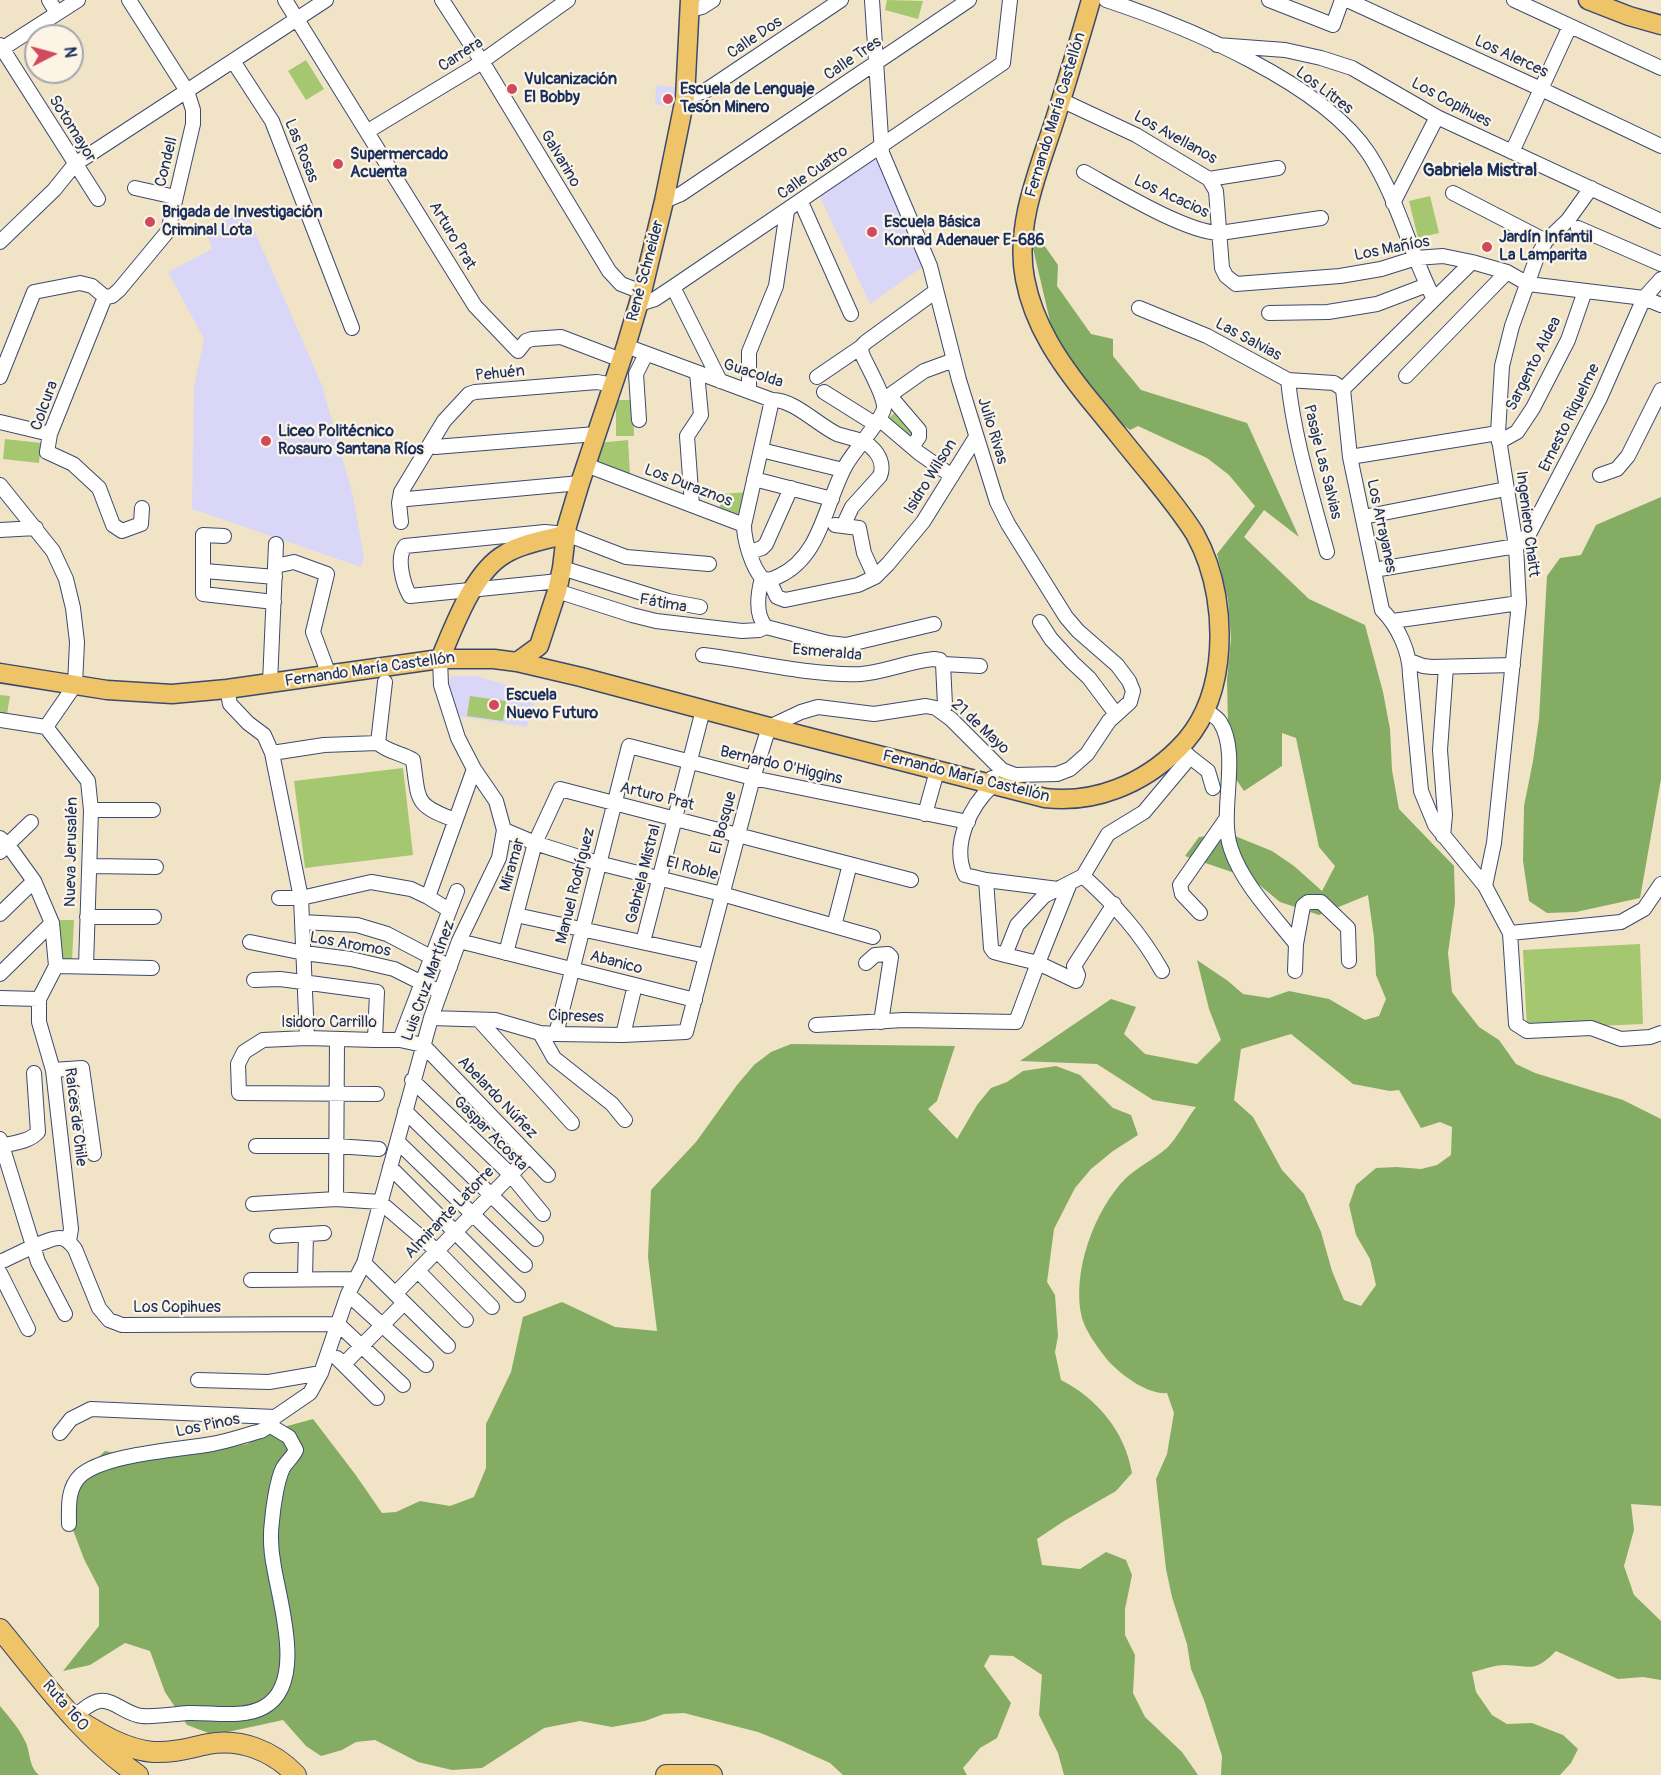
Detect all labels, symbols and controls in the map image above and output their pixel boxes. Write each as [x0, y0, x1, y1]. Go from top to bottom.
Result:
street label: Calle Dos [724, 13, 786, 63]
north arrow [24, 24, 84, 84]
street label: Fernando María Castellón [1022, 30, 1090, 200]
street label: Los Alerces [1471, 32, 1551, 82]
street label: Carrera [435, 33, 487, 77]
street label: Calle Tres [821, 33, 885, 85]
text: N [59, 46, 80, 59]
street label: Los Litres [1291, 63, 1357, 119]
place label: Vulcanización El Bobby [524, 70, 617, 108]
street label: Los Copihues [1408, 74, 1494, 132]
place label: Escuela de Lenguaje Tesón Minero [680, 80, 814, 118]
marker: Vulcanización El Bobby [505, 82, 519, 96]
street label: Sotomayor [44, 92, 100, 166]
marker: Escuela de Lenguaje Tesón Minero [661, 92, 675, 106]
street label: Los Avellanos [1130, 107, 1220, 169]
street label: Las Rosas [280, 116, 322, 186]
street label: Galvarino [536, 127, 584, 191]
street label: Condell [152, 135, 182, 189]
street label: Calle Cuatro [774, 142, 852, 204]
place label: Supermercado Acuenta [350, 145, 448, 183]
marker: Supermercado Acuenta [331, 157, 345, 171]
district label: Gabriela Mistral [1423, 160, 1537, 182]
street label: Los Acacios [1130, 171, 1212, 223]
street label: Arturo Prat [424, 199, 480, 273]
place label: Brigada de Investigación Criminal Lota [162, 203, 323, 241]
place label: Escuela Básica Konrad Adenauer E-686 [884, 213, 1045, 251]
marker: Brigada de Investigación Criminal Lota [143, 215, 157, 229]
street label: René Schneider [623, 218, 669, 324]
marker: Escuela Básica Konrad Adenauer E-686 [865, 225, 879, 239]
place label: Jardín Infantil La Lamparita [1499, 228, 1593, 266]
street label: Los Mañíos [1353, 232, 1431, 266]
marker: Jardín Infantil La Lamparita [1480, 240, 1494, 254]
street label: Sargento Aldea [1502, 314, 1566, 414]
street label: Las Salvias [1212, 315, 1284, 365]
street label: Guacolda [721, 355, 785, 393]
street label: Ernesto Riquelme [1535, 361, 1605, 475]
street label: Pehuén [474, 362, 526, 386]
street label: Colcura [27, 378, 63, 434]
street label: Julio Rivas [973, 395, 1011, 467]
street label: Pasaje Las Salvias [1298, 403, 1346, 521]
place label: Liceo Politécnico Rosauro Santana Ríos [278, 422, 424, 460]
marker: Liceo Politécnico Rosauro Santana Ríos [259, 434, 273, 448]
street label: Isidro Wilson [900, 436, 962, 518]
street label: Los Duraznos [641, 460, 735, 512]
street label: Ingeniero Chaitt [1511, 470, 1543, 578]
street label: Los Arrayanes [1362, 477, 1400, 575]
street label: Fátima [638, 590, 688, 618]
street label: Esmeralda [791, 640, 863, 666]
street label: Fernando María Castellón [284, 649, 456, 691]
place label: Escuela Nuevo Futuro [506, 686, 598, 724]
street label: 21 de Mayo [947, 695, 1013, 759]
marker: Escuela Nuevo Futuro [487, 698, 501, 712]
street label: Bernardo O'Higgins [718, 743, 844, 789]
street label: Fernando María Castellón [880, 747, 1052, 807]
street label: Arturo Prat [618, 779, 696, 815]
street label: El Bosque [706, 790, 742, 856]
street label: Nueva Jerusalén [61, 797, 83, 907]
street label: Gabriela Mistral [622, 822, 666, 926]
street label: Manuel Rodríguez [552, 826, 600, 946]
street label: Miramar [496, 836, 530, 894]
street label: El Roble [664, 853, 720, 885]
street label: Luis Cruz Martínez [398, 918, 460, 1044]
street label: Los Aromos [308, 928, 392, 962]
street label: Abanico [588, 947, 644, 979]
street label: Cipreses [548, 1006, 604, 1028]
street label: Isidoro Carrillo [281, 1013, 377, 1033]
street label: Abelardo Núñez [453, 1053, 541, 1143]
street label: Raíces de Chile [59, 1067, 91, 1167]
street label: Gaspar Acosta [449, 1093, 531, 1175]
street label: Almirante Latorre [401, 1163, 499, 1263]
street label: Los Copihues [133, 1298, 221, 1318]
street label: Los Pinos [174, 1410, 242, 1442]
street label: Ruta 160 [38, 1677, 92, 1735]

